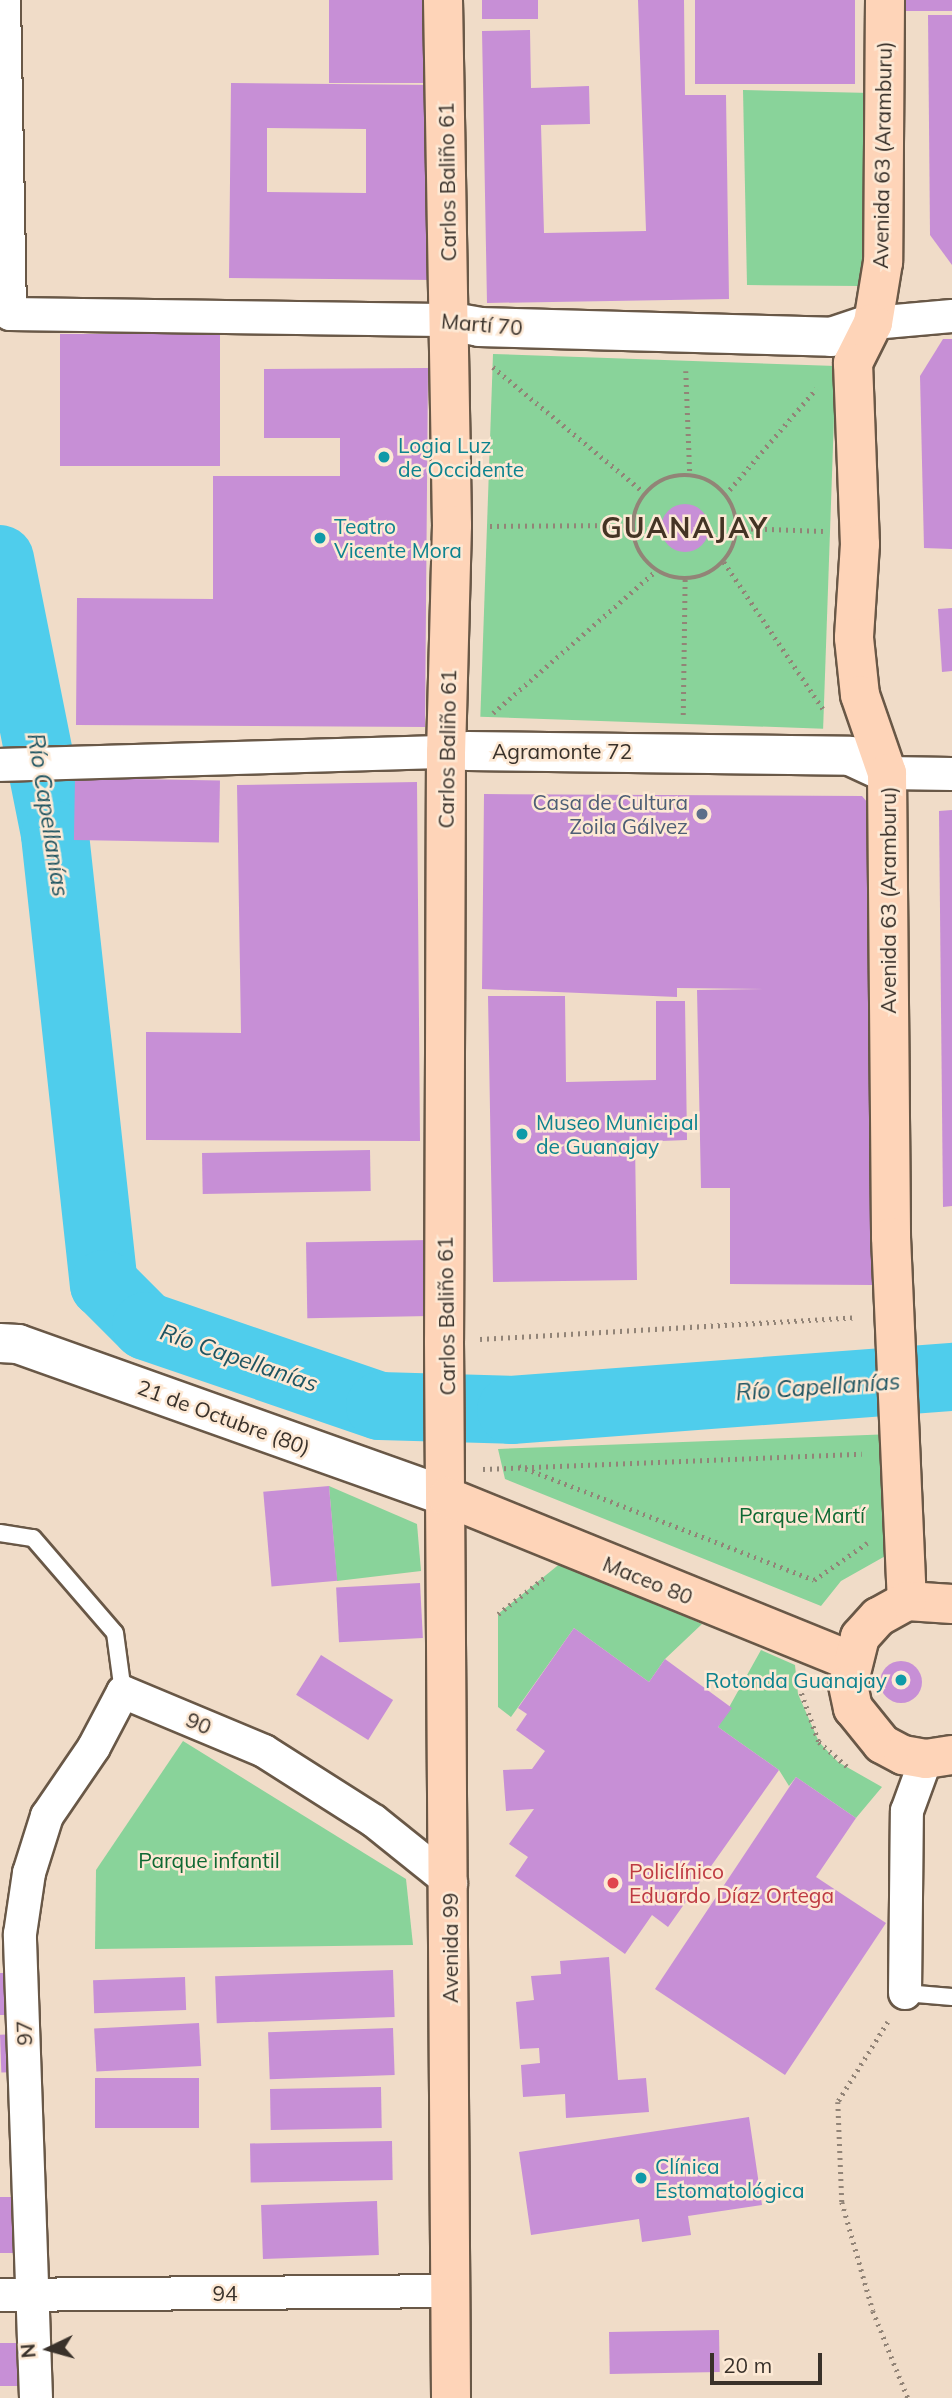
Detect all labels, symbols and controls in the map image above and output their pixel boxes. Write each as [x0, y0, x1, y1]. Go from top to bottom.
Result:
street label: Avenida 63 (Aramburu) [867, 41, 897, 269]
street label: Carlos Baliño 61 [433, 102, 461, 262]
street label: Martí 70 [440, 308, 524, 340]
place label: Logia Luz de Occidente [398, 432, 524, 482]
marker: Logia Luz de Occidente [376, 449, 392, 465]
district label: GUANAJAY [602, 511, 768, 545]
place label: Teatro Vicente Mora [334, 513, 462, 563]
marker: Teatro Vicente Mora [312, 530, 328, 546]
street label: Carlos Baliño 61 [433, 669, 461, 829]
water label: Río Capellanías [21, 731, 75, 899]
street label: Agramonte 72 [492, 738, 632, 764]
street label: Avenida 63 (Aramburu) [875, 786, 901, 1014]
place label: Casa de Cultura Zoila Gálvez [533, 789, 688, 839]
marker: Casa de Cultura Zoila Gálvez [694, 806, 710, 822]
place label: Museo Municipal de Guanajay [536, 1109, 698, 1159]
marker: Museo Municipal de Guanajay [514, 1126, 530, 1142]
street label: Carlos Baliño 61 [432, 1236, 460, 1396]
water label: Río Capellanías [157, 1318, 321, 1398]
water label: Río Capellanías [735, 1367, 901, 1407]
street label: 21 de Octubre (80) [134, 1374, 314, 1460]
park label: Parque Martí [739, 1502, 865, 1528]
street label: Maceo 80 [599, 1551, 697, 1609]
place label: Rotonda Guanajay [705, 1667, 887, 1693]
marker: Rotonda Guanajay [893, 1672, 909, 1688]
street label: 90 [182, 1706, 216, 1740]
park label: Parque infantil [138, 1847, 280, 1873]
place label: Policlínico Eduardo Díaz Ortega [629, 1858, 834, 1908]
marker: Policlínico Eduardo Díaz Ortega [603, 1873, 623, 1893]
street label: Avenida 99 [437, 1893, 463, 2003]
street label: 97 [11, 2020, 37, 2046]
place label: Clínica Estomatológica [655, 2153, 805, 2203]
marker: Clínica Estomatológica [633, 2170, 649, 2186]
street label: 94 [212, 2280, 238, 2306]
north arrow [14, 2314, 84, 2384]
scale bar [714, 2338, 826, 2382]
text: N [16, 2343, 41, 2359]
text: 20 m [723, 2352, 772, 2378]

